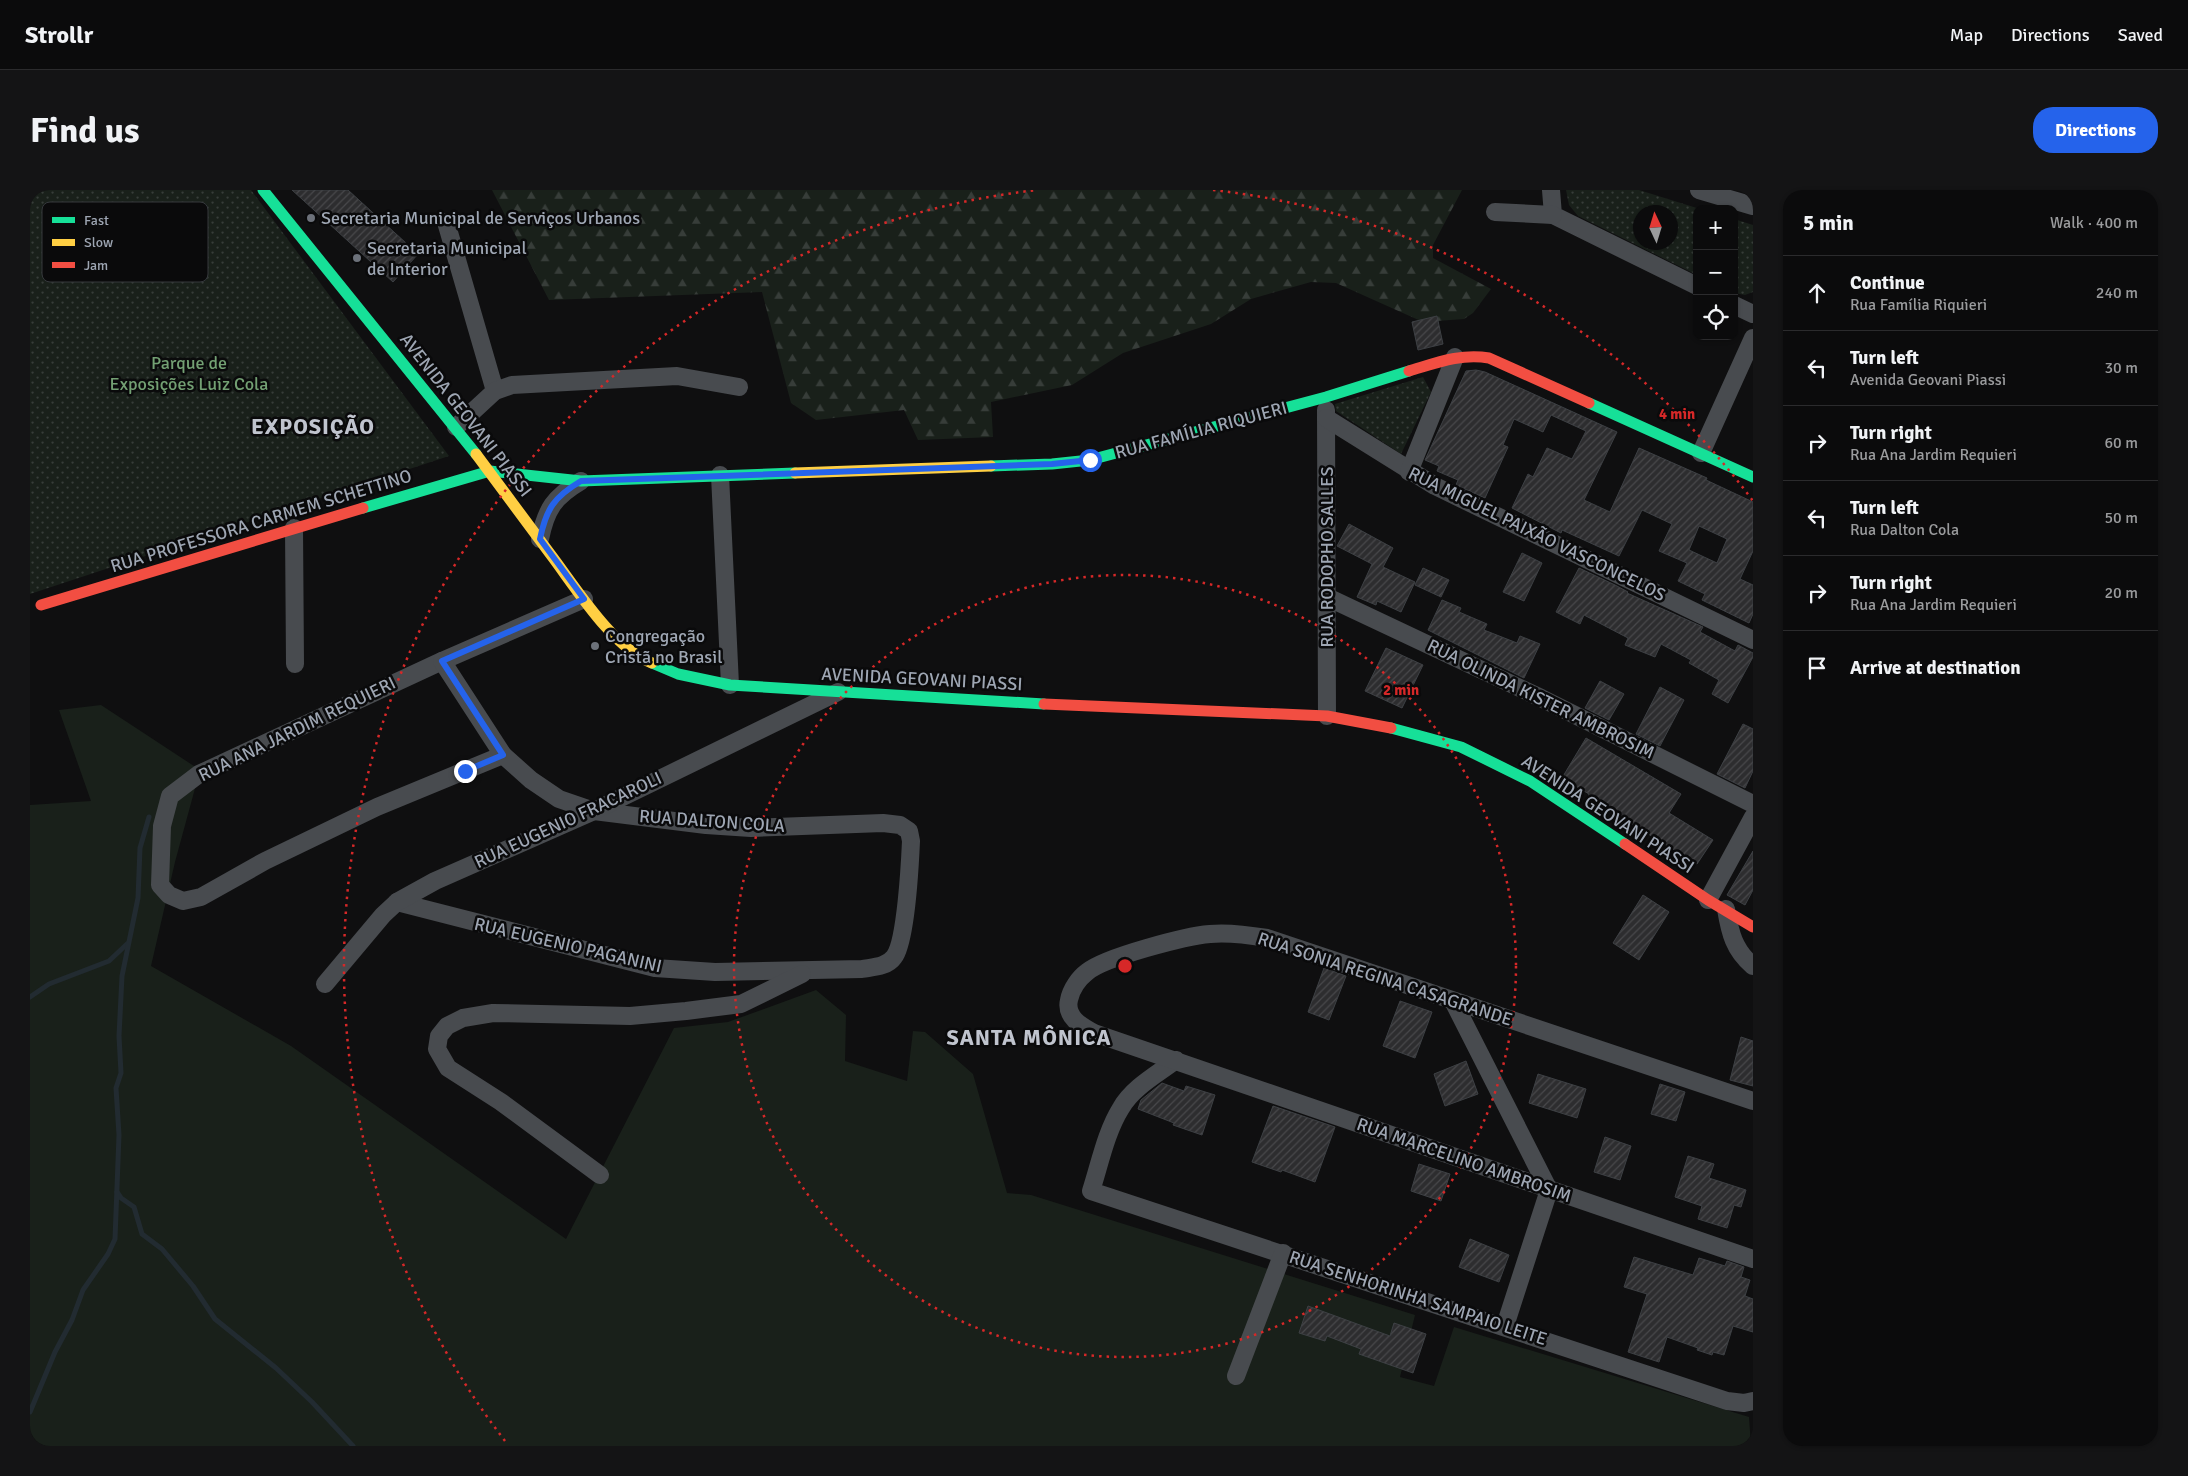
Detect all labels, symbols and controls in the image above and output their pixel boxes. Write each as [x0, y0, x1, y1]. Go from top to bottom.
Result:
text: Strollr [25, 20, 93, 50]
text: Map [1950, 24, 1983, 46]
text: Directions [2011, 24, 2090, 46]
text: Saved [2118, 24, 2163, 46]
button: Directions [2033, 107, 2158, 153]
text: Find us [30, 109, 140, 152]
legend [42, 202, 208, 282]
north arrow [1633, 205, 1678, 250]
map controls [1693, 205, 1738, 340]
button: + [1693, 205, 1738, 250]
place label: Secretaria Municipal de Serviços Urbanos [321, 207, 640, 229]
text: 5 min [1803, 210, 1854, 236]
text: Fast [84, 212, 109, 229]
marker: Secretaria Municipal de Serviços Urbanos [305, 212, 317, 224]
text: Walk · 400 m [2050, 213, 2138, 233]
text: Slow [84, 234, 113, 251]
place label: Secretaria Municipal de Interior [367, 237, 527, 280]
button: − [1693, 250, 1738, 295]
marker: Secretaria Municipal de Interior [351, 252, 363, 264]
text: Jam [84, 257, 108, 274]
text: Continue [1850, 271, 1925, 295]
icon: ahead [1803, 279, 1831, 307]
text: 240 m [2096, 283, 2138, 303]
button: locate [1693, 295, 1738, 340]
text: Rua Família Riquieri [1850, 295, 1987, 315]
street label: AVENIDA GEOVANI PIASSI [395, 329, 537, 501]
text: Turn left [1850, 346, 1919, 370]
park label: Parque de Exposições Luiz Cola [110, 352, 268, 395]
icon: left [1803, 354, 1831, 382]
text: 30 m [2104, 358, 2138, 378]
text: Avenida Geovani Piassi [1850, 370, 2006, 390]
street label: RUA FAMÍLIA RIQUIERI [1113, 396, 1289, 464]
text: 4 min [1659, 405, 1695, 423]
district label: EXPOSIÇÃO [251, 413, 375, 440]
text: Turn right [1850, 421, 1932, 445]
icon: right [1803, 429, 1831, 457]
text: 60 m [2104, 433, 2138, 453]
text: Rua Ana Jardim Requieri [1850, 445, 2017, 465]
route start [1079, 449, 1102, 472]
street label: RUA MIGUEL PAIXÃO VASCONCELOS [1405, 462, 1669, 606]
street label: RUA PROFESSORA CARMEM SCHETTINO [108, 465, 414, 577]
street label: RUA RODOPHO SALLES [1316, 467, 1338, 647]
text: Turn left [1850, 496, 1919, 520]
icon: left [1803, 504, 1831, 532]
text: 50 m [2104, 508, 2138, 528]
text: Rua Dalton Cola [1850, 520, 1959, 540]
text: Turn right [1850, 571, 1932, 595]
icon: right [1803, 579, 1831, 607]
text: 20 m [2104, 583, 2138, 603]
text: Rua Ana Jardim Requieri [1850, 595, 2017, 615]
place label: Congregação Cristã no Brasil [605, 625, 722, 668]
street label: RUA OLINDA KISTER AMBROSIM [1424, 634, 1658, 764]
marker: Congregação Cristã no Brasil [589, 640, 601, 652]
icon: arrive [1803, 654, 1831, 682]
text: Arrive at destination [1850, 656, 2021, 680]
street label: AVENIDA GEOVANI PIASSI [821, 663, 1023, 695]
street label: RUA ANA JARDIM REQUIERI [195, 672, 399, 786]
text: 2 min [1383, 681, 1419, 699]
street label: AVENIDA GEOVANI PIASSI [1518, 750, 1698, 878]
route end [454, 760, 477, 783]
street label: RUA EUGENIO FRACAROLI [471, 767, 665, 873]
street label: RUA DALTON COLA [638, 805, 786, 837]
street label: RUA EUGENIO PAGANINI [472, 913, 664, 977]
street label: RUA SONIA REGINA CASAGRANDE [1255, 927, 1515, 1031]
centre of rings [1116, 957, 1134, 975]
district label: SANTA MÔNICA [946, 1024, 1112, 1051]
street label: RUA MARCELINO AMBROSIM [1354, 1113, 1574, 1207]
street label: RUA SENHORINHA SAMPAIO LEITE [1286, 1246, 1550, 1350]

